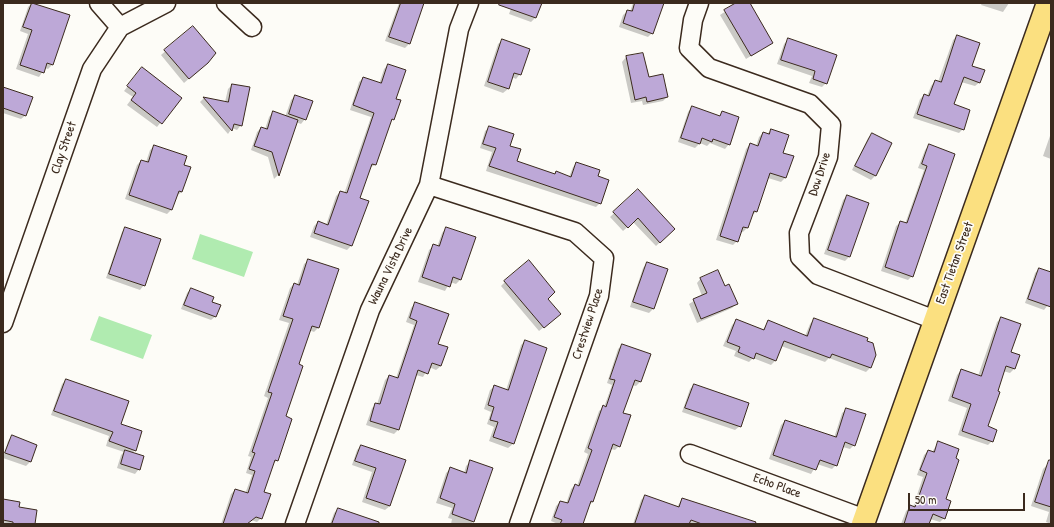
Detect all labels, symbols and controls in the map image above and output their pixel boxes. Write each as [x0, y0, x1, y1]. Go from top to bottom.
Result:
street label: Clay Street [48, 120, 80, 176]
street label: Dow Drive [806, 150, 834, 198]
street label: East Tietan Street [933, 220, 977, 306]
street label: Wauna Vista Drive [365, 225, 417, 307]
street label: Crestview Place [569, 286, 607, 362]
street label: Echo Place [751, 470, 803, 502]
scale bar [910, 485, 1027, 511]
text: 50 m [915, 491, 936, 508]

